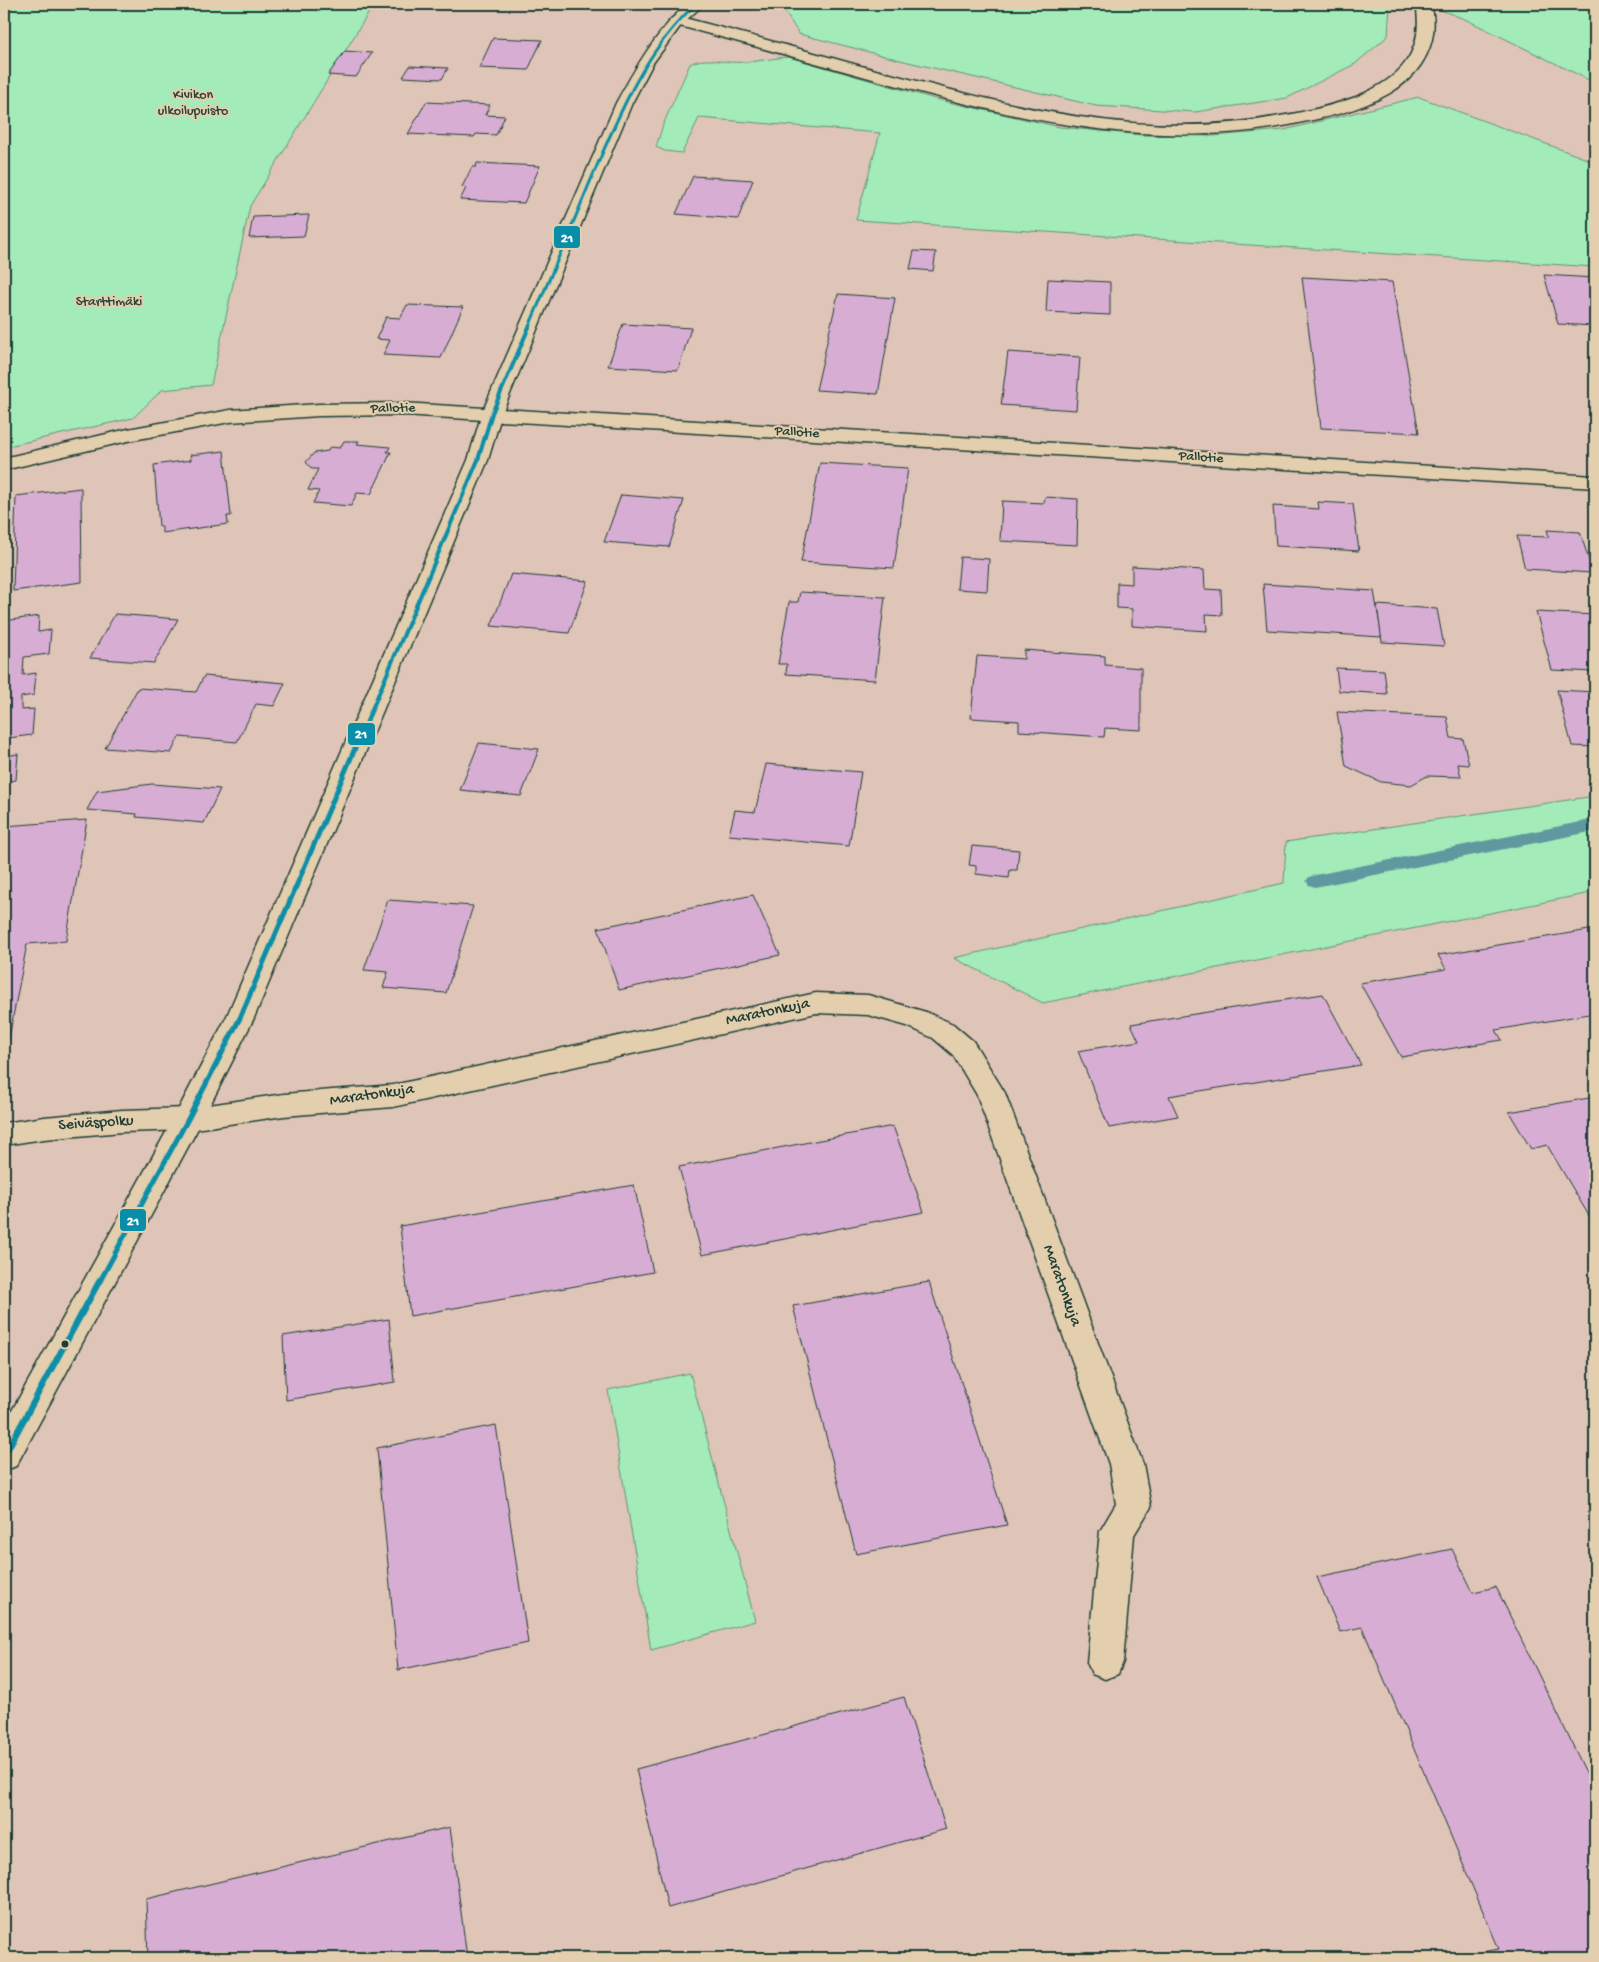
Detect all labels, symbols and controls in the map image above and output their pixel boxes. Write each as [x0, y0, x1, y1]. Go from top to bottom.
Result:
park label: Kivikon ulkoilupuisto [158, 87, 228, 120]
line badge: 21 [553, 225, 581, 249]
text: 21 [561, 231, 574, 248]
park label: Starttimäki [76, 294, 142, 311]
street label: Pallotie [369, 400, 416, 418]
street label: Pallotie [773, 423, 821, 443]
street label: Pallotie [1177, 448, 1225, 468]
line badge: 21 [347, 722, 376, 746]
text: 21 [355, 727, 368, 744]
street label: Maratonkuja [724, 995, 813, 1031]
street label: Maratonkuja [329, 1081, 417, 1111]
street label: Seiväspolku [58, 1112, 135, 1136]
line badge: 21 [119, 1208, 147, 1232]
text: 21 [127, 1214, 140, 1231]
street label: Maratonkuja [1038, 1243, 1085, 1330]
unlabelled marker [60, 1339, 70, 1349]

